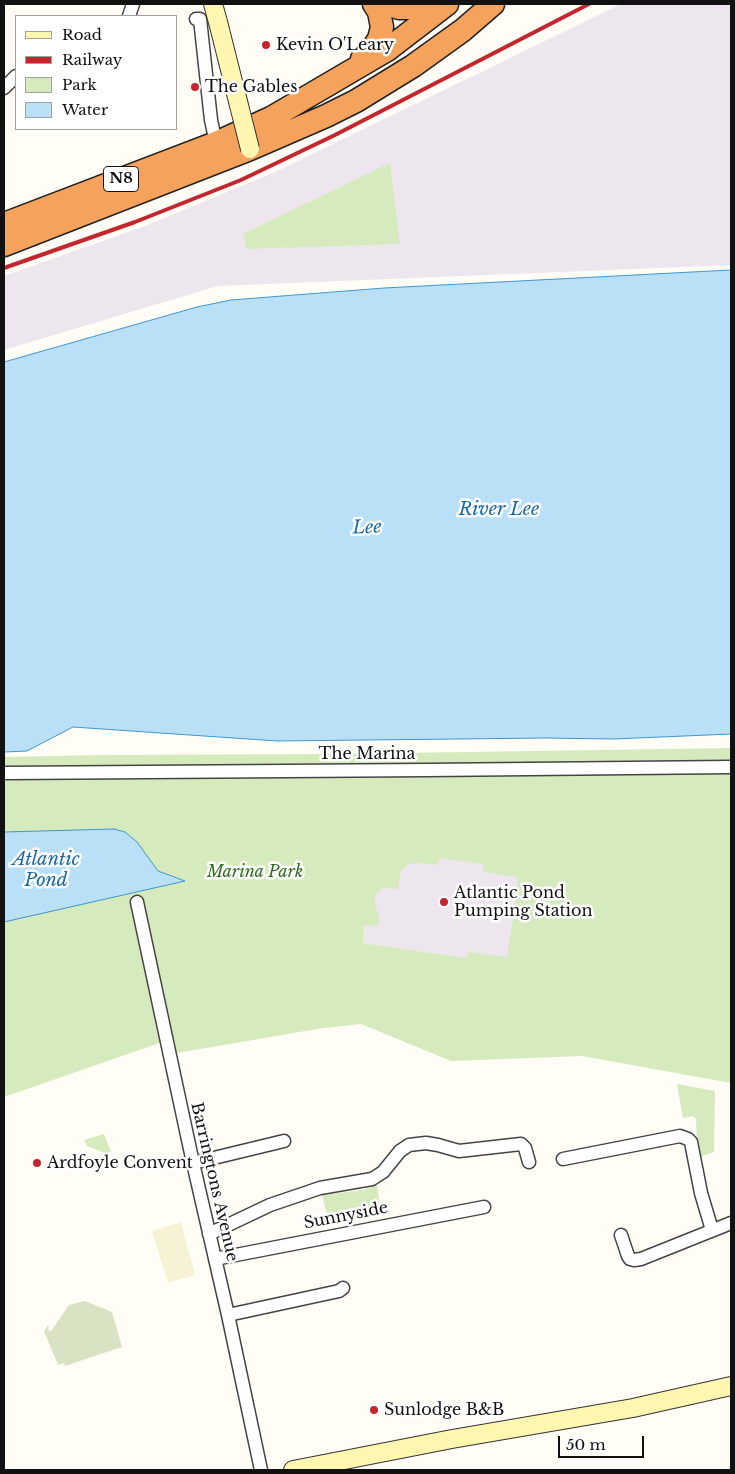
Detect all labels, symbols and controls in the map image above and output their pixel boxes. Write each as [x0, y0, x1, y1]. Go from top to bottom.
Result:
legend [15, 15, 178, 130]
text: Road [62, 25, 102, 44]
place label: Kevin O'Leary [276, 35, 394, 55]
marker: Kevin O'Leary [260, 39, 272, 51]
text: Railway [62, 50, 122, 69]
text: Park [62, 75, 97, 94]
place label: The Gables [205, 77, 297, 97]
marker: The Gables [189, 81, 201, 93]
text: Water [62, 100, 108, 119]
road number: N8 [104, 166, 138, 192]
water label: River Lee [459, 499, 539, 521]
water label: Lee [352, 517, 382, 539]
street label: The Marina [319, 744, 415, 764]
water label: Atlantic Pond [12, 849, 80, 892]
park label: Marina Park [207, 862, 303, 882]
place label: Atlantic Pond Pumping Station [454, 883, 593, 921]
marker: Atlantic Pond Pumping Station [438, 896, 450, 908]
street label: Barringtons Avenue [186, 1101, 242, 1263]
place label: Ardfoyle Convent [47, 1153, 193, 1173]
marker: Ardfoyle Convent [31, 1157, 43, 1169]
street label: Sunnyside [302, 1198, 390, 1234]
place label: Sunlodge B&B [384, 1400, 504, 1420]
marker: Sunlodge B&B [368, 1404, 380, 1416]
scale bar [560, 1426, 646, 1458]
text: 50 m [566, 1435, 606, 1454]

